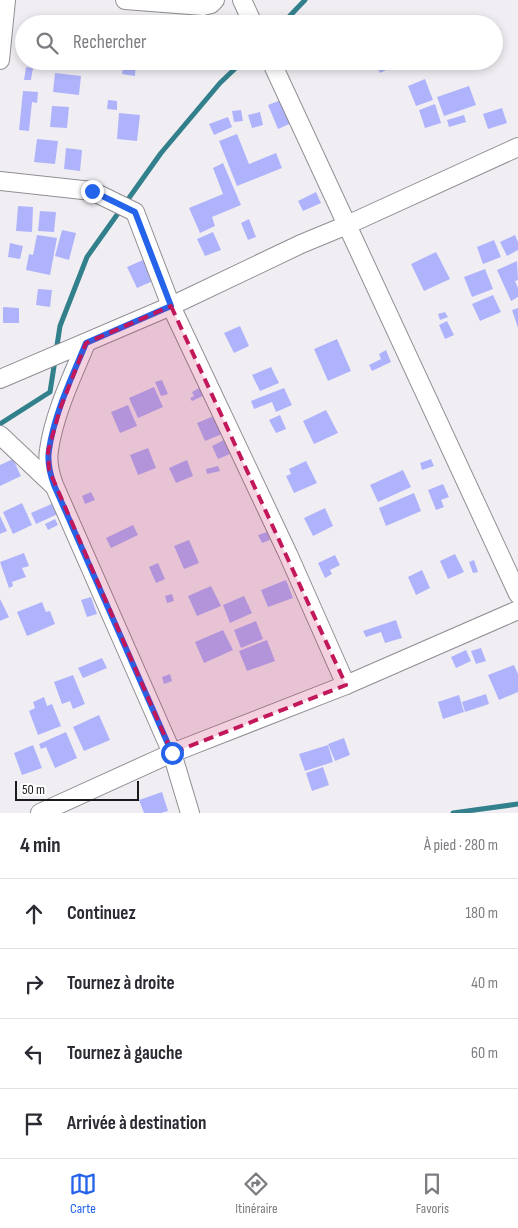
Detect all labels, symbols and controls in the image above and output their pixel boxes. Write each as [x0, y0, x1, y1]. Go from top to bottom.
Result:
search box [15, 15, 503, 70]
icon: search [33, 29, 61, 57]
text: Rechercher [73, 31, 147, 54]
route end [81, 180, 104, 203]
route start [161, 742, 184, 765]
scale bar [15, 778, 139, 801]
text: 50 m [22, 781, 45, 798]
text: 4 min [20, 833, 61, 858]
text: À pied · 280 m [424, 836, 498, 855]
icon: ahead [20, 900, 48, 928]
text: Continuez [67, 902, 136, 925]
text: 180 m [465, 904, 498, 923]
icon: right [20, 970, 48, 998]
text: Tournez à droite [67, 972, 175, 995]
text: 40 m [471, 974, 498, 993]
icon: left [20, 1040, 48, 1068]
text: Tournez à gauche [67, 1042, 183, 1065]
text: 60 m [471, 1044, 498, 1063]
icon: arrive [20, 1110, 48, 1138]
text: Arrivée à destination [67, 1112, 207, 1135]
tab: Carte [69, 1170, 97, 1217]
tab: Itinéraire [235, 1170, 278, 1217]
tab: Favoris [416, 1170, 449, 1217]

